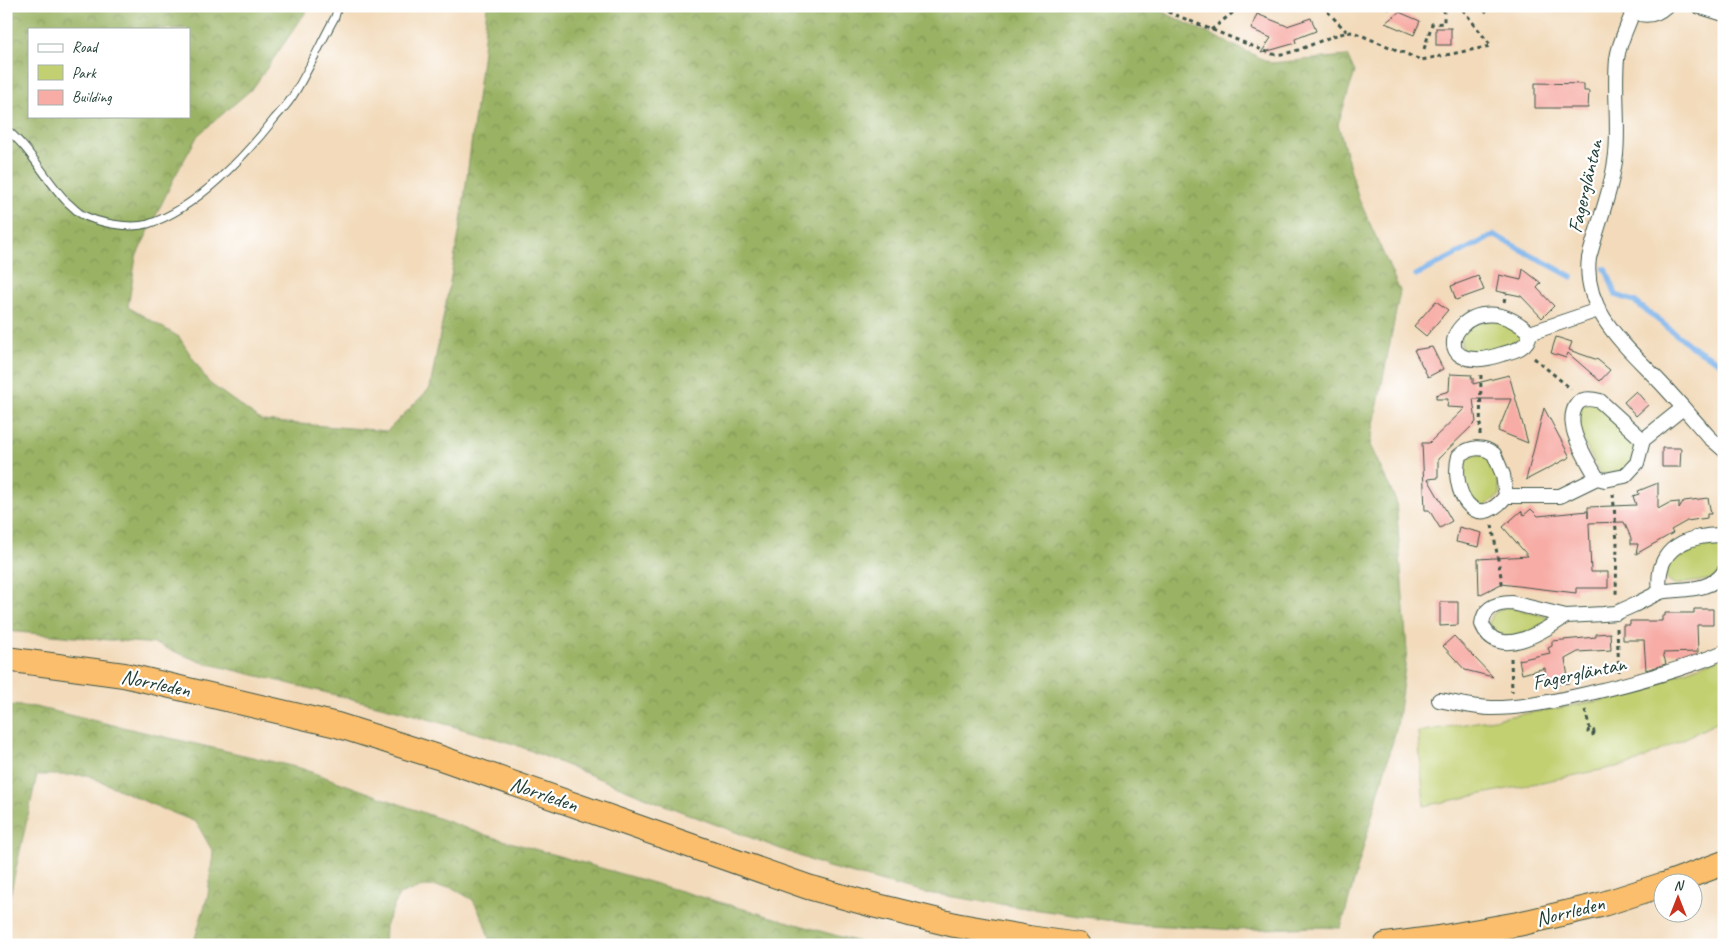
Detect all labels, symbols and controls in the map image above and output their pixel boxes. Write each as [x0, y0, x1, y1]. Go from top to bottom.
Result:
legend [28, 28, 190, 118]
text: Road [72, 38, 99, 57]
text: Park [72, 64, 97, 83]
text: Building [72, 88, 112, 107]
street label: Fagergläntan [1562, 135, 1609, 235]
street label: Fagergläntan [1530, 650, 1630, 696]
street label: Norrleden [119, 663, 193, 703]
street label: Norrleden [507, 770, 582, 818]
north arrow [1652, 874, 1702, 924]
text: N [1674, 877, 1685, 894]
street label: Norrleden [1533, 890, 1608, 932]

